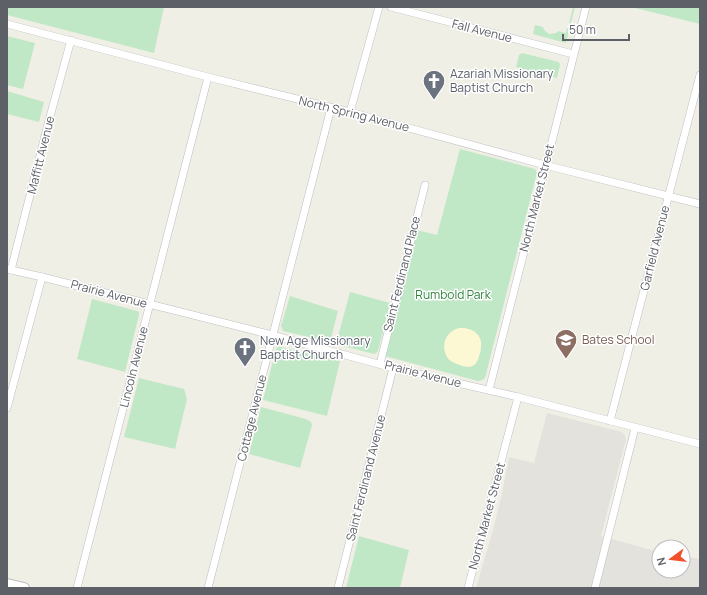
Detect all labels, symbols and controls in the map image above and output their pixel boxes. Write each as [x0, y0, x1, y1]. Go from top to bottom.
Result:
street label: Fall Avenue [450, 15, 514, 46]
scale bar [563, 16, 629, 42]
text: 50 m [569, 21, 596, 38]
place label: Azariah Missionary Baptist Church [450, 65, 554, 96]
church icon: Azariah Missionary Baptist Church [421, 68, 447, 101]
street label: North Spring Avenue [297, 92, 411, 135]
street label: Maffitt Avenue [23, 114, 58, 196]
street label: North Market Street [515, 142, 558, 253]
street label: Garfield Avenue [636, 204, 673, 292]
street label: Saint Ferdinand Place [379, 214, 424, 334]
street label: Prairie Avenue [69, 275, 149, 312]
park label: Rumbold Park [415, 286, 492, 303]
street label: Lincoln Avenue [115, 325, 152, 409]
school or university icon: Bates School [553, 327, 579, 360]
place label: Bates School [582, 331, 654, 348]
place label: New Age Missionary Baptist Church [260, 332, 371, 363]
church icon: New Age Missionary Baptist Church [232, 335, 258, 368]
street label: Prairie Avenue [383, 356, 463, 391]
street label: Cottage Avenue [233, 373, 271, 463]
street label: Saint Ferdinand Avenue [342, 413, 389, 543]
street label: North Market Street [464, 460, 509, 571]
north arrow [651, 539, 691, 579]
text: N [653, 556, 669, 567]

